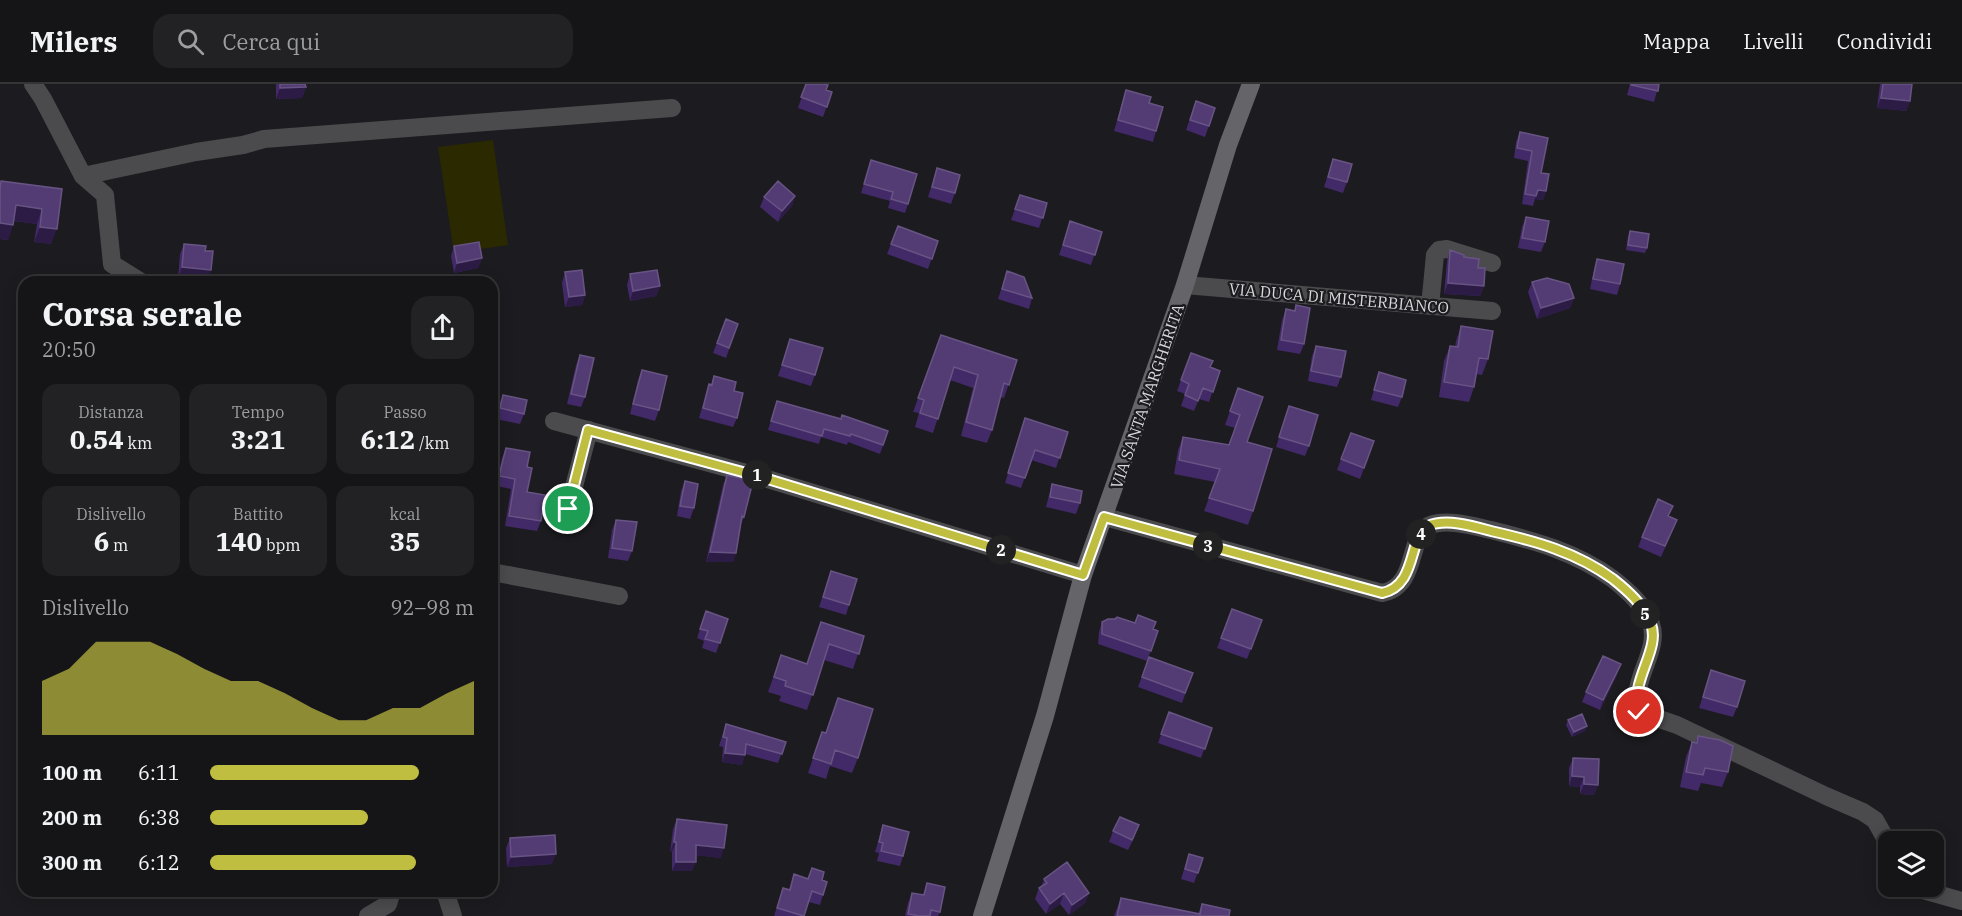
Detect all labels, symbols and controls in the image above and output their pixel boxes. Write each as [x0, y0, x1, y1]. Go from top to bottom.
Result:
search box [153, 14, 573, 68]
text: Milers [30, 23, 117, 60]
icon: search [174, 25, 207, 58]
text: Cerca qui [222, 27, 320, 56]
text: Mappa [1643, 27, 1710, 55]
text: Livelli [1743, 27, 1804, 55]
text: Condividi [1837, 27, 1932, 55]
street label: VIA DUCA DI MISTERBIANCO [1228, 278, 1450, 318]
text: Corsa serale [42, 292, 242, 335]
button: share [411, 296, 474, 359]
street label: VIA SANTA MARGHERITA [1106, 301, 1188, 491]
text: 20:50 [42, 336, 96, 363]
text: Distanza [78, 402, 144, 422]
text: Tempo [232, 402, 284, 422]
text: Passo [383, 402, 427, 422]
text: 0.54 [70, 422, 124, 456]
text: 3:21 [231, 422, 285, 456]
text: 6:12 [361, 422, 415, 456]
text: km [124, 433, 152, 453]
text: /km [415, 433, 449, 453]
pin: 1 [742, 460, 772, 490]
text: 1 [752, 465, 762, 485]
pin [542, 483, 593, 534]
icon: arrive [551, 492, 584, 525]
text: Dislivello [76, 504, 146, 524]
text: Battito [233, 504, 283, 524]
text: kcal [390, 504, 420, 524]
pin: 4 [1406, 519, 1436, 549]
text: 6 [94, 524, 109, 558]
text: 140 [215, 524, 262, 558]
text: 35 [389, 524, 421, 558]
text: 4 [1416, 524, 1426, 544]
pin: 3 [1193, 531, 1223, 561]
text: m [109, 535, 128, 555]
text: bpm [262, 535, 301, 555]
pin: 2 [986, 535, 1016, 565]
text: 3 [1203, 536, 1213, 556]
text: 2 [996, 540, 1006, 560]
text: Dislivello [42, 594, 129, 621]
text: 92–98 m [391, 594, 474, 621]
pin: 5 [1630, 599, 1660, 629]
text: 5 [1640, 604, 1650, 624]
pin [1613, 686, 1664, 737]
icon: check [1622, 695, 1655, 728]
text: 100 m [42, 759, 102, 786]
text: 6:11 [138, 759, 180, 786]
text: 200 m [42, 804, 102, 831]
text: 6:38 [138, 804, 180, 831]
map controls [1878, 831, 1944, 897]
button: layers [1878, 831, 1944, 897]
text: 300 m [42, 849, 102, 876]
text: 6:12 [138, 849, 180, 876]

